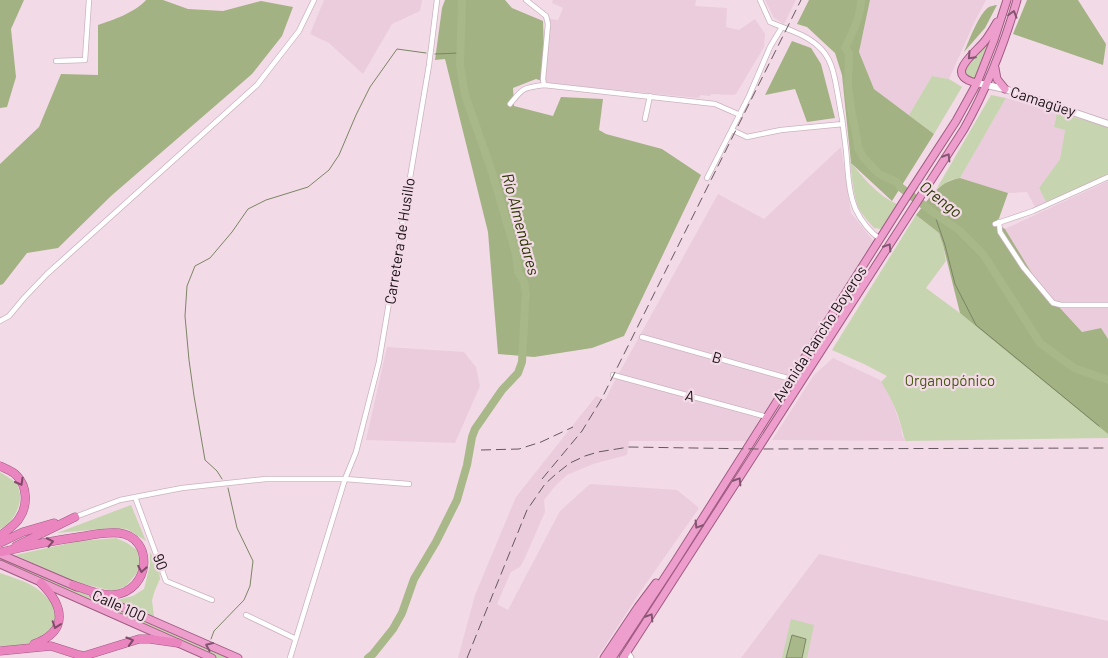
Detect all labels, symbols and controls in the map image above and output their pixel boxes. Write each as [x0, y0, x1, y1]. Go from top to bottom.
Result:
one-way arrow [1007, 10, 1017, 18]
one-way arrow [968, 50, 977, 59]
street label: Camagüey [1008, 82, 1078, 120]
one-way arrow [940, 154, 950, 163]
water label: Río Almendares [499, 171, 544, 277]
street label: Carretera de Husillo [380, 176, 418, 305]
water label: Orengo [916, 176, 966, 221]
one-way arrow [881, 244, 891, 253]
street label: Avenida Rancho Boyeros [768, 262, 870, 405]
street label: B [710, 347, 724, 367]
park label: Organopónico [905, 371, 995, 389]
street label: A [684, 385, 697, 405]
one-way arrow [13, 476, 23, 485]
one-way arrow [732, 477, 742, 486]
one-way arrow [695, 519, 705, 528]
one-way arrow [46, 537, 54, 547]
street label: 90 [150, 551, 172, 572]
one-way arrow [138, 564, 148, 573]
street label: Calle 100 [90, 585, 149, 625]
one-way arrow [643, 613, 653, 622]
one-way arrow [52, 620, 62, 629]
one-way arrow [126, 637, 134, 647]
one-way arrow [205, 641, 214, 652]

